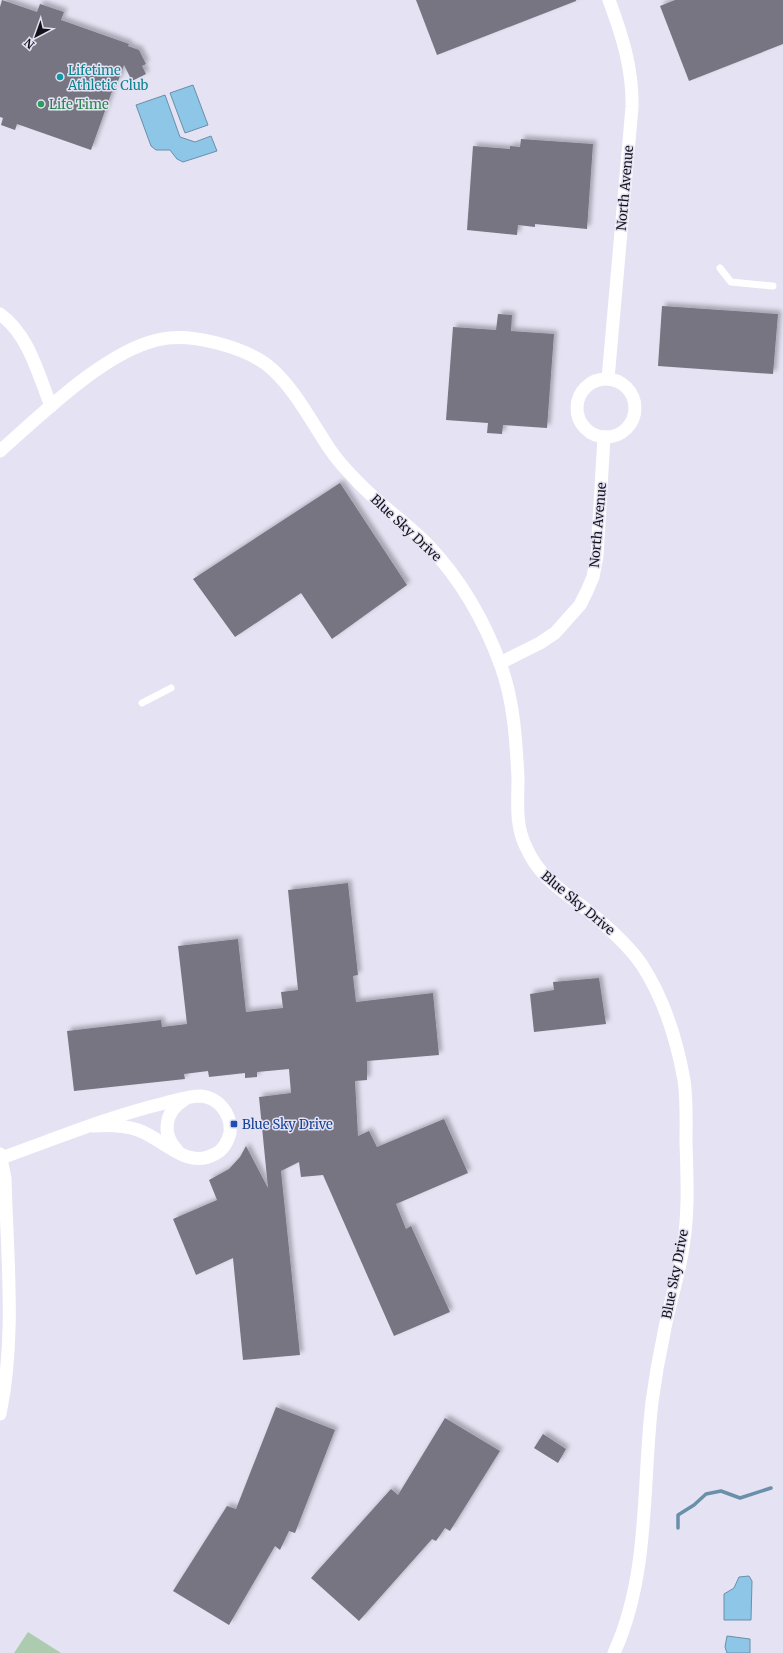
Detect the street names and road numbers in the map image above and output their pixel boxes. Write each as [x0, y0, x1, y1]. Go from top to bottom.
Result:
street label: North Avenue [613, 144, 637, 231]
street label: North Avenue [586, 481, 610, 568]
street label: Blue Sky Drive [367, 491, 445, 565]
street label: Blue Sky Drive [538, 867, 618, 939]
street label: Blue Sky Drive [658, 1228, 692, 1320]

